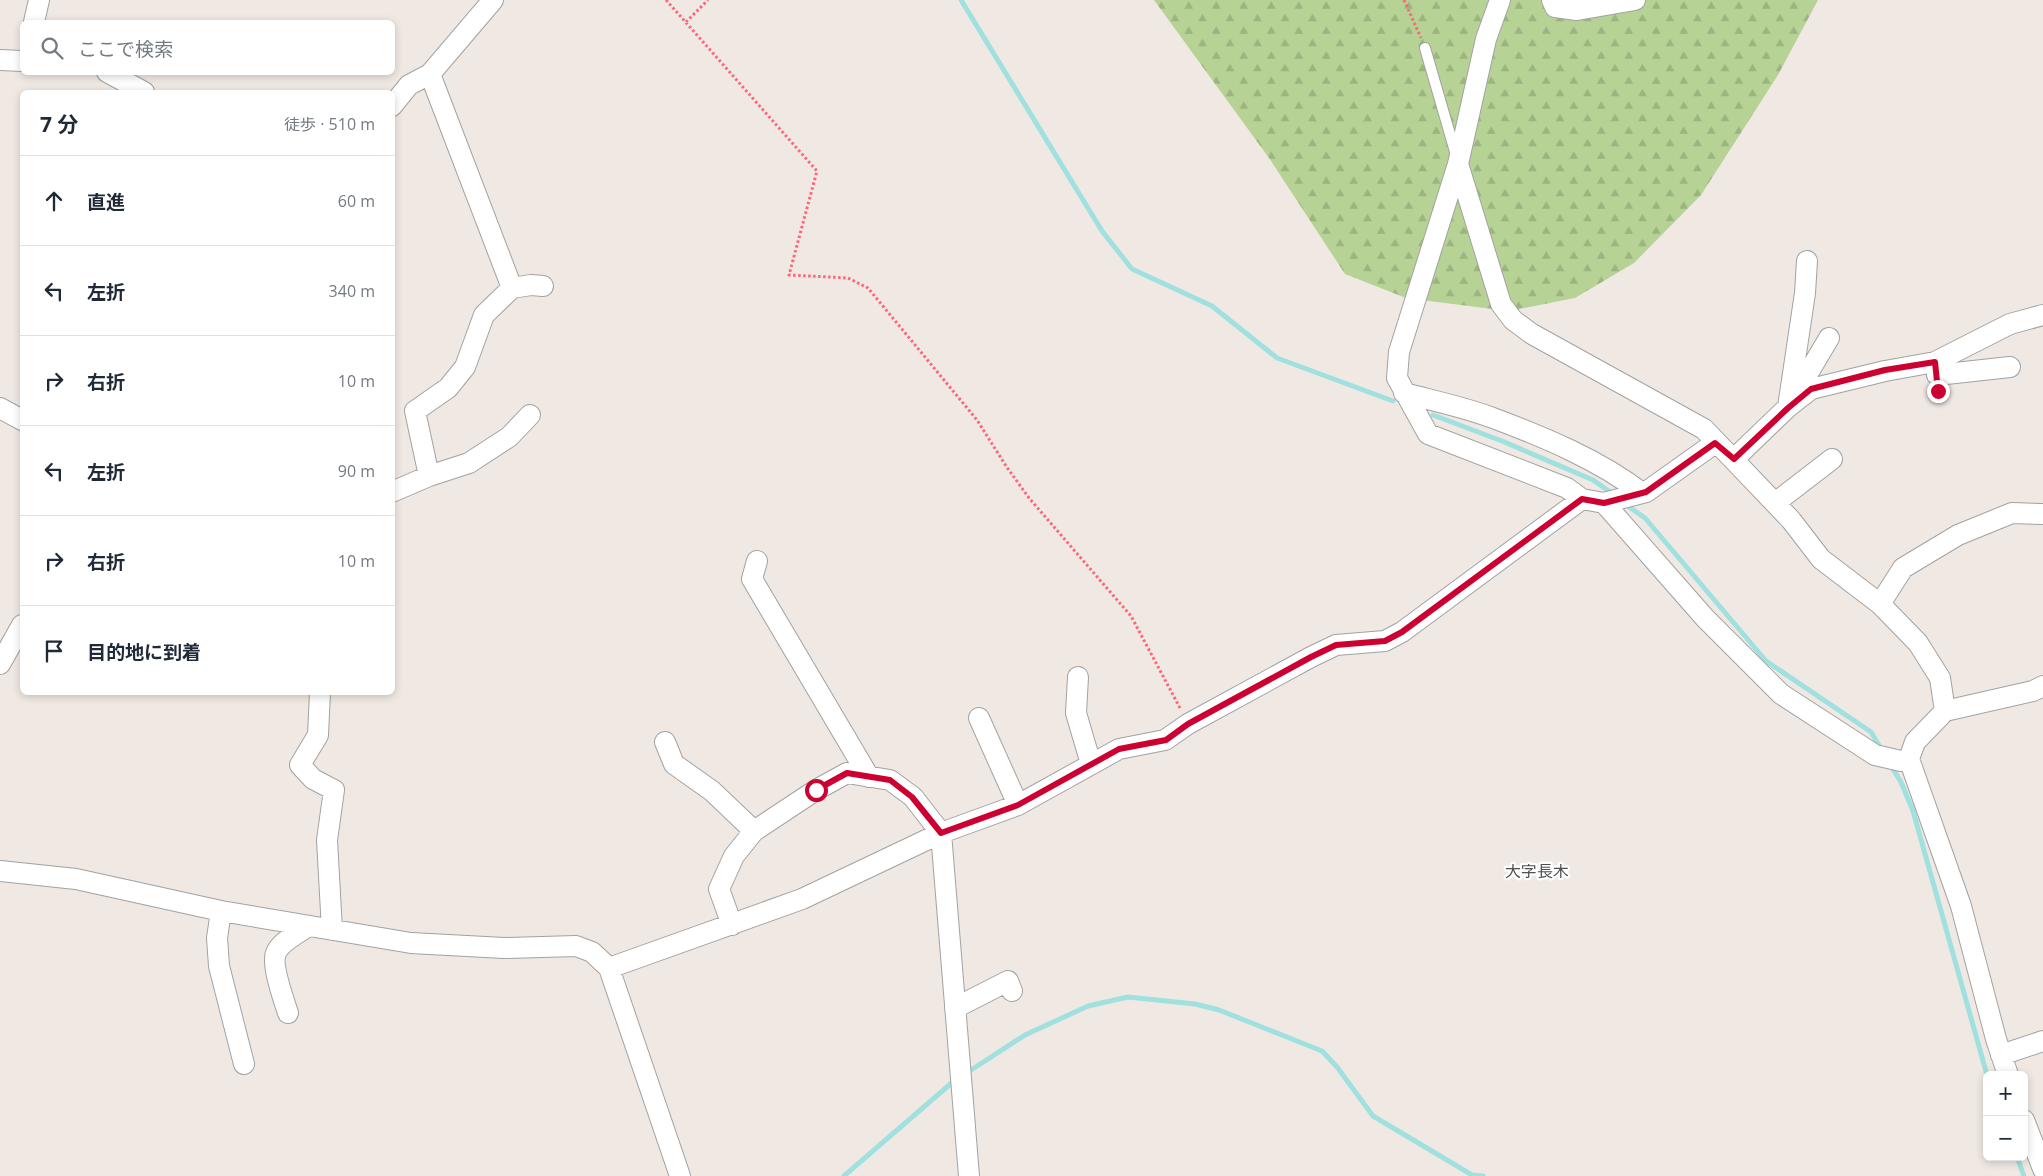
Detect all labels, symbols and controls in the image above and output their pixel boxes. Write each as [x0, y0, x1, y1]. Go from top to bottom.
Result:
search box [20, 20, 395, 75]
icon: search [38, 34, 66, 62]
text: ここで検索 [78, 36, 173, 62]
text: 7 分 [40, 110, 78, 138]
text: 徒歩 · 510 m [284, 113, 375, 135]
icon: ahead [40, 187, 68, 215]
text: 直進 [87, 189, 125, 215]
text: 60 m [338, 190, 375, 212]
icon: left [40, 277, 68, 305]
text: 左折 [87, 279, 125, 305]
text: 340 m [329, 280, 375, 302]
icon: right [40, 367, 68, 395]
text: 右折 [87, 369, 125, 395]
text: 10 m [338, 370, 375, 392]
route end [1927, 380, 1950, 403]
icon: left [40, 457, 68, 485]
text: 左折 [87, 459, 125, 485]
text: 90 m [338, 460, 375, 482]
icon: right [40, 547, 68, 575]
text: 右折 [87, 549, 125, 575]
text: 10 m [338, 550, 375, 572]
icon: arrive [40, 637, 68, 665]
text: 目的地に到着 [87, 639, 201, 665]
route start [805, 779, 828, 802]
district label: 大字長木 [1505, 860, 1569, 882]
map controls [1983, 1071, 2028, 1161]
button: + [1983, 1071, 2028, 1116]
button: − [1983, 1116, 2028, 1161]

